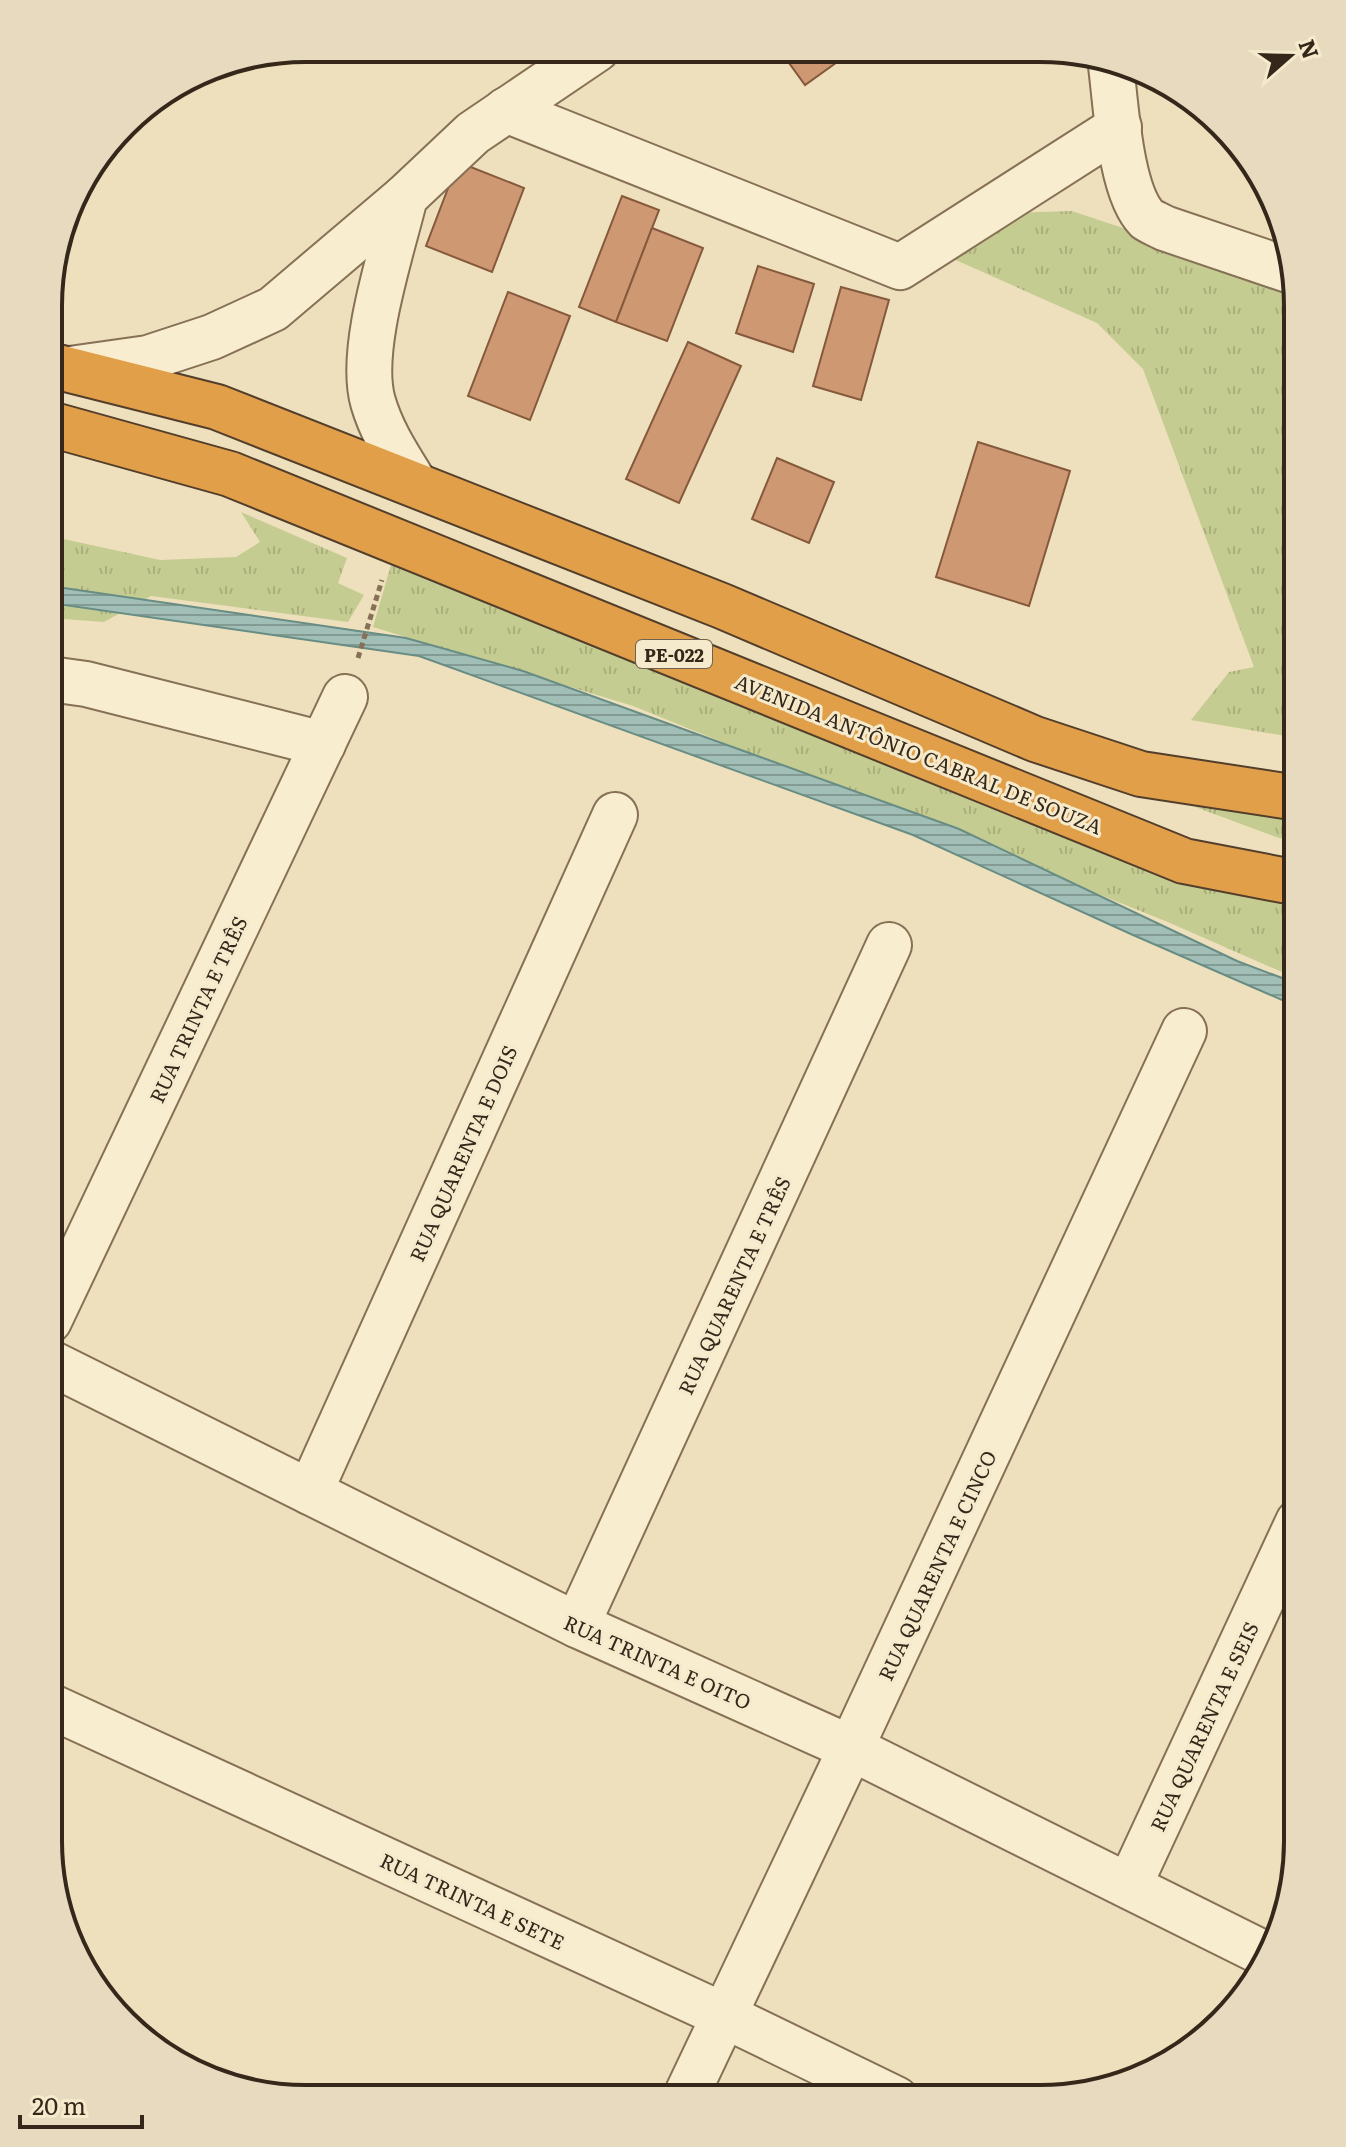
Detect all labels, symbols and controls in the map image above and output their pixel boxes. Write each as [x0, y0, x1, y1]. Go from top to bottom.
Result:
north arrow [1250, 16, 1330, 96]
text: N [1292, 34, 1329, 63]
road number: PE-022 [636, 640, 712, 668]
street label: AVENIDA ANTÔNIO CABRAL DE SOUZA [731, 665, 1107, 841]
street label: RUA TRINTA E TRÊS [141, 911, 253, 1107]
street label: RUA QUARENTA E DOIS [401, 1040, 523, 1266]
street label: RUA QUARENTA E TRÊS [669, 1171, 797, 1399]
street label: RUA QUARENTA E CINCO [869, 1445, 1003, 1685]
street label: RUA TRINTA E OITO [560, 1606, 756, 1716]
street label: RUA QUARENTA E SEIS [1141, 1616, 1265, 1836]
street label: RUA TRINTA E SETE [376, 1844, 570, 1956]
scale bar [20, 2079, 142, 2129]
text: 20 m [32, 2087, 86, 2122]

